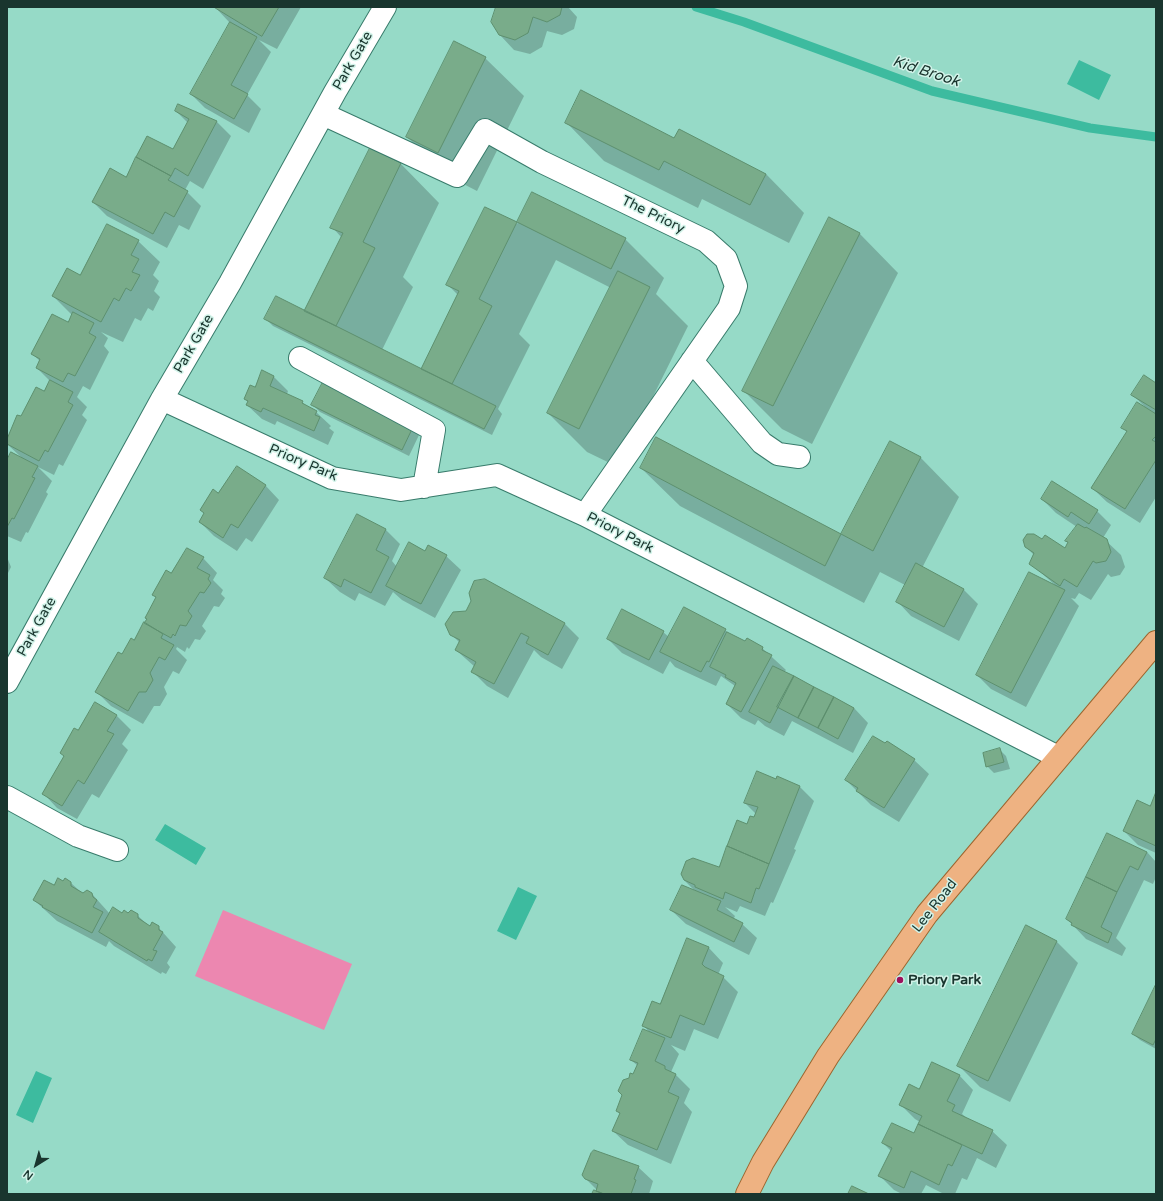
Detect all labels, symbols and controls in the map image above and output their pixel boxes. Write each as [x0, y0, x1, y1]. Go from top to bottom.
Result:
street label: Park Gate [329, 29, 377, 93]
water label: Kid Brook [890, 53, 962, 91]
street label: The Priory [619, 193, 687, 237]
street label: Park Gate [170, 312, 218, 376]
street label: Priory Park [266, 441, 340, 485]
street label: Priory Park [584, 509, 656, 557]
street label: Park Gate [14, 594, 60, 660]
street label: Lee Road [909, 876, 961, 936]
place label: Priory Park [908, 972, 981, 988]
marker: Priory Park [895, 975, 905, 985]
north arrow [16, 1145, 56, 1185]
text: N [21, 1167, 36, 1183]

